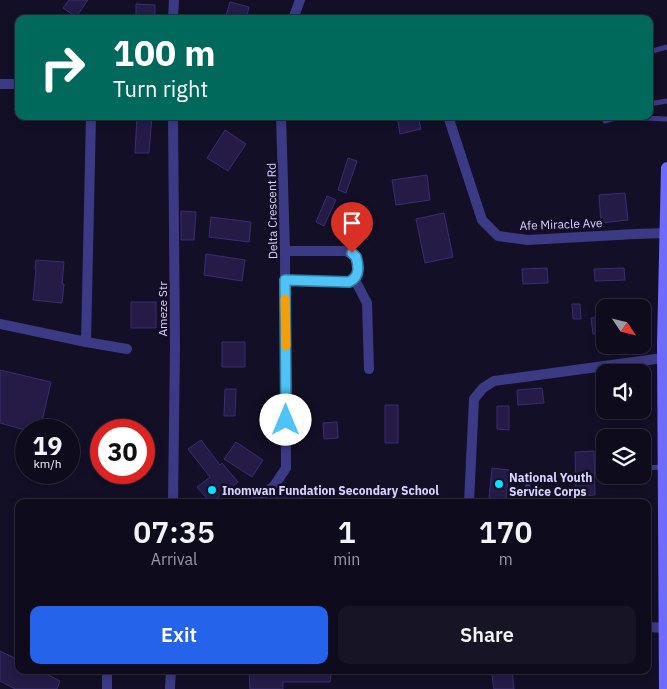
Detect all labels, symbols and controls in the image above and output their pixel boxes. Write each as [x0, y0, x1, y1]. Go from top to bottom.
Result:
text: 100 m [113, 30, 216, 76]
icon: right [30, 35, 95, 100]
text: Turn right [113, 74, 208, 103]
street label: Delta Crescent Rd [264, 163, 280, 259]
pin [331, 202, 373, 253]
icon: arrive [338, 209, 366, 237]
street label: Afe Miracle Ave [519, 215, 603, 233]
street label: Ameze Str [155, 281, 170, 337]
north arrow [596, 299, 651, 354]
map controls [596, 299, 651, 484]
button: sound [596, 364, 651, 419]
position arrow [259, 393, 311, 445]
speed limit sign: 30 [90, 419, 155, 484]
text: 19 [32, 429, 63, 462]
button: layers [596, 429, 651, 484]
text: km/h [33, 456, 62, 471]
place label: National Youth Service Corps [509, 470, 592, 499]
marker: National Youth Service Corps [493, 478, 505, 490]
place label: Inomwan Fundation Secondary School [222, 483, 439, 498]
marker: Inomwan Fundation Secondary School [206, 484, 218, 496]
text: 07:35 [133, 512, 215, 551]
text: 1 [338, 512, 356, 551]
text: 170 [479, 512, 533, 551]
text: Arrival [151, 549, 197, 569]
text: min [333, 549, 360, 569]
text: m [499, 549, 513, 569]
button: Exit [30, 606, 328, 664]
button: Share [338, 606, 636, 664]

